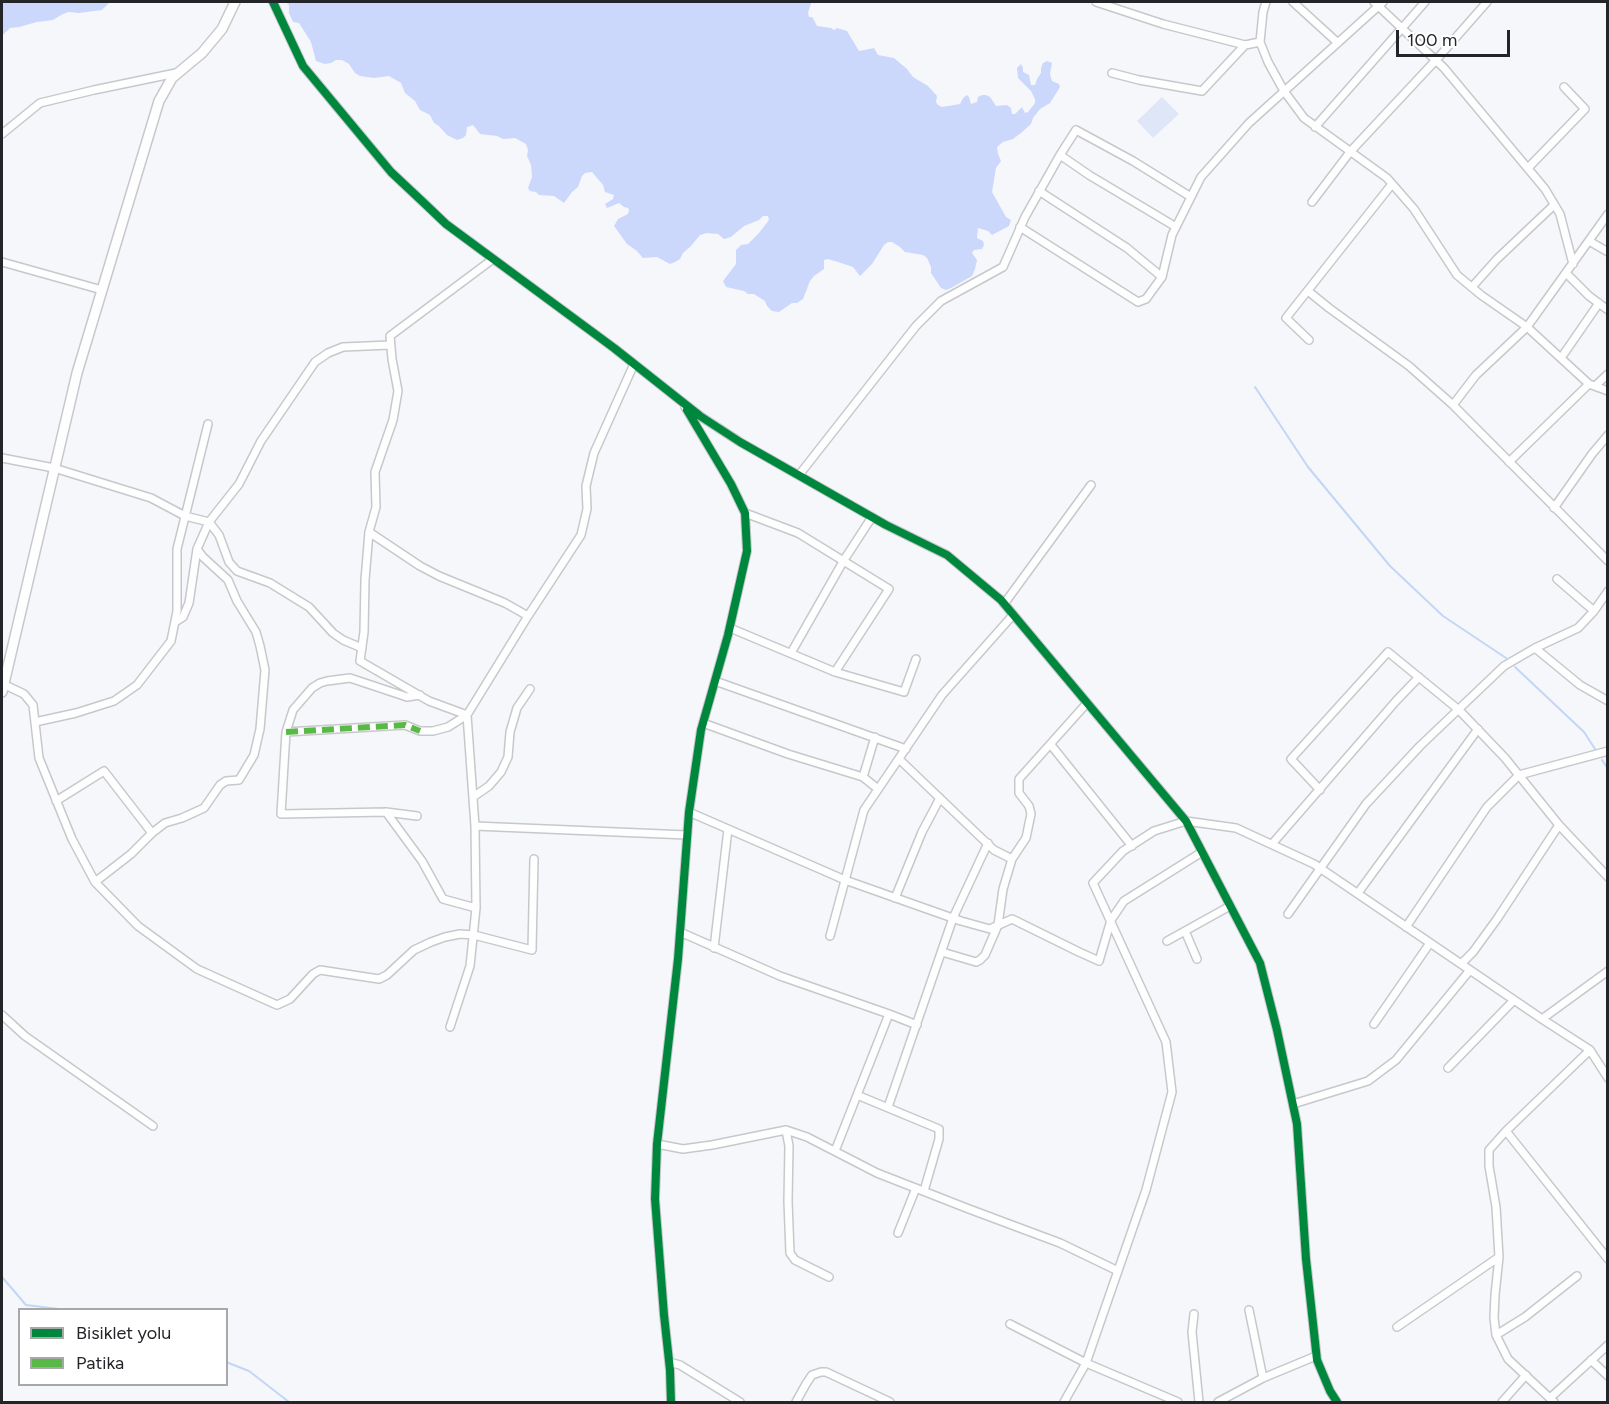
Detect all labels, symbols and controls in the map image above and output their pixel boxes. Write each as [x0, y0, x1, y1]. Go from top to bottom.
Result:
scale bar [1399, 18, 1513, 56]
text: 100 m [1407, 29, 1457, 51]
legend [18, 1308, 228, 1386]
text: Bisiklet yolu [76, 1322, 171, 1344]
text: Patika [76, 1352, 124, 1374]

